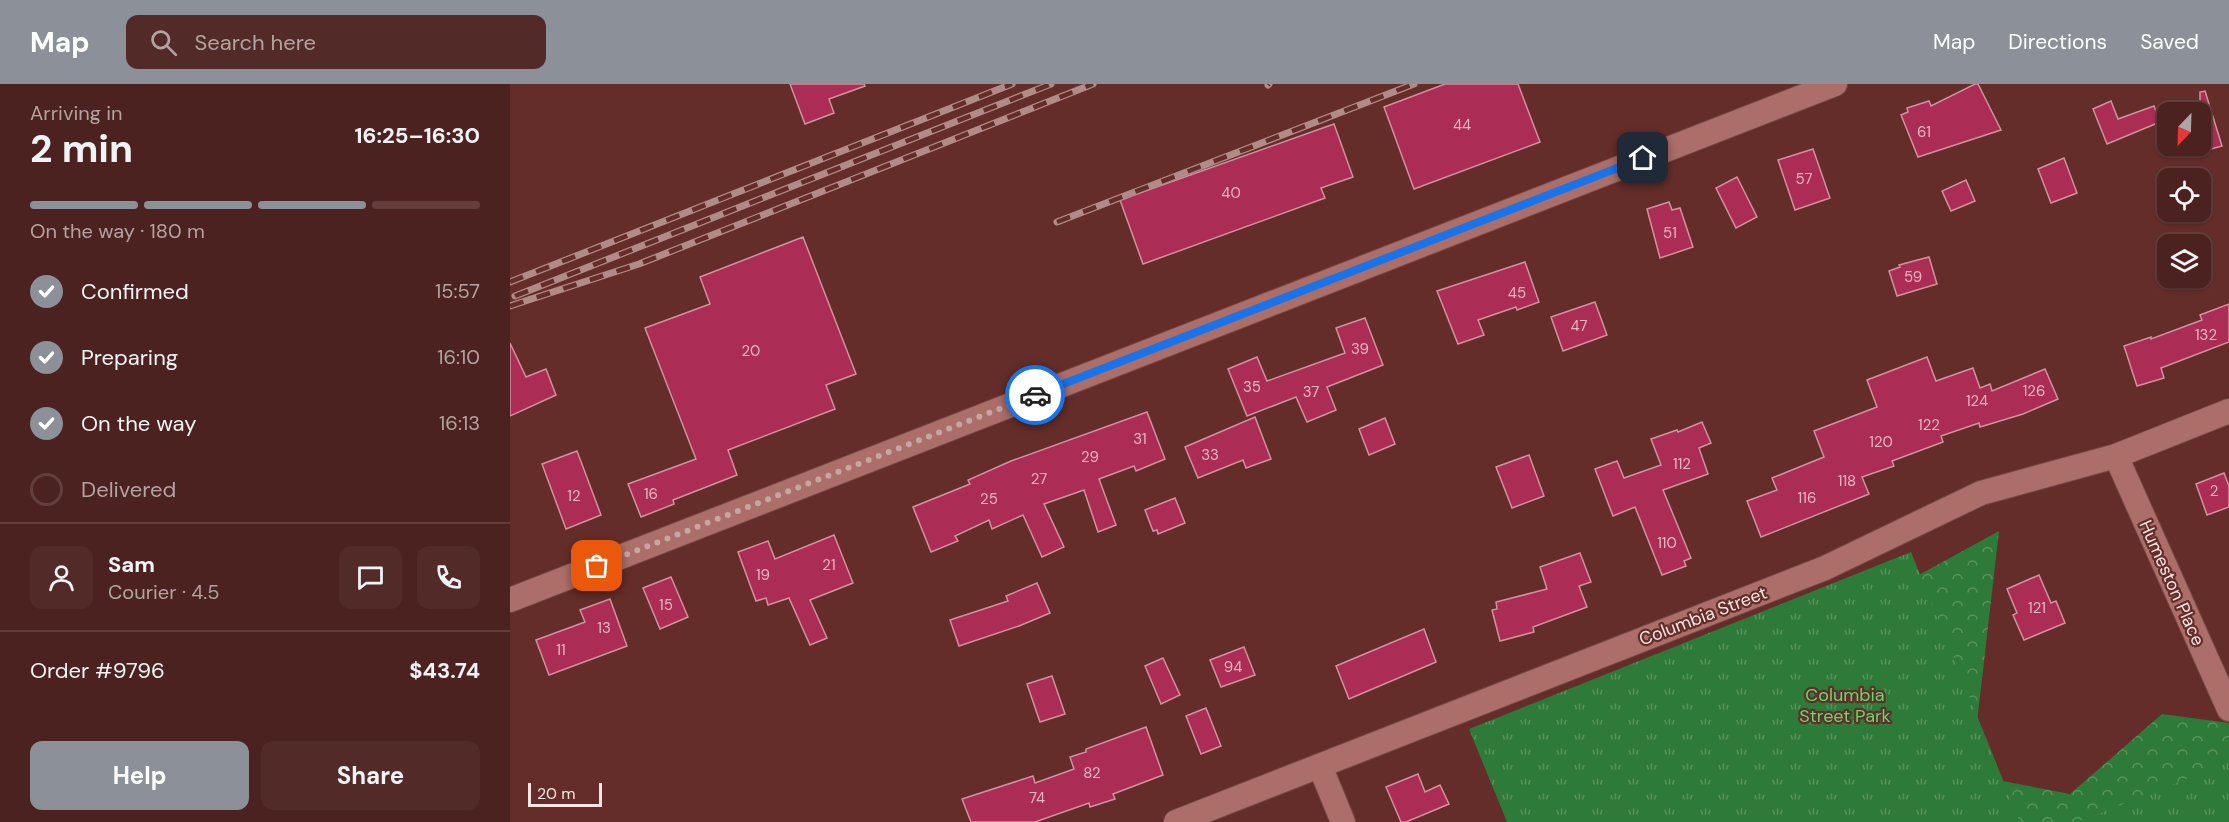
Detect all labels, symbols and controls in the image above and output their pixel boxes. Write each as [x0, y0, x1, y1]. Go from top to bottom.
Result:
search box [126, 15, 546, 69]
text: Map [30, 24, 90, 61]
icon: search [147, 26, 180, 59]
text: Search here [195, 28, 316, 57]
text: Map [1933, 28, 1975, 56]
text: Directions [2008, 28, 2107, 56]
text: Saved [2140, 28, 2199, 56]
text: Arriving in [30, 100, 122, 126]
north arrow [2157, 102, 2211, 156]
map controls [2157, 102, 2211, 288]
house number: 44 [1453, 115, 1471, 135]
text: 16:25–16:30 [354, 121, 480, 150]
house number: 61 [1917, 122, 1931, 142]
text: 2 min [30, 123, 133, 174]
pin [1617, 132, 1668, 183]
icon: home [1626, 141, 1659, 174]
button: locate [2157, 168, 2211, 222]
house number: 57 [1796, 169, 1812, 189]
house number: 40 [1221, 183, 1241, 203]
text: On the way · 180 m [30, 218, 205, 244]
house number: 51 [1663, 223, 1677, 243]
button: layers [2157, 234, 2211, 288]
house number: 59 [1904, 267, 1922, 287]
icon: check [30, 275, 63, 308]
text: Confirmed [81, 277, 189, 306]
text: 15:57 [435, 278, 480, 304]
house number: 45 [1508, 283, 1526, 303]
house number: 47 [1570, 316, 1588, 336]
house number: 132 [2195, 325, 2217, 345]
house number: 39 [1351, 339, 1369, 359]
icon: check [30, 341, 63, 374]
house number: 20 [742, 341, 760, 361]
text: Preparing [81, 343, 178, 372]
text: 16:10 [437, 344, 480, 370]
courier [1005, 365, 1065, 425]
house number: 35 [1243, 377, 1261, 397]
icon: car [1019, 379, 1052, 412]
house number: 126 [2023, 381, 2045, 401]
house number: 37 [1303, 382, 1319, 402]
house number: 124 [1966, 391, 1988, 411]
icon: check [30, 407, 63, 440]
text: On the way [81, 409, 196, 438]
text: 16:13 [439, 410, 480, 436]
house number: 122 [1918, 415, 1940, 435]
house number: 31 [1133, 429, 1147, 449]
house number: 120 [1869, 432, 1893, 452]
house number: 33 [1201, 445, 1219, 465]
house number: 29 [1081, 447, 1099, 467]
house number: 112 [1673, 454, 1691, 474]
house number: 27 [1031, 469, 1047, 489]
house number: 118 [1838, 471, 1856, 491]
text: Delivered [81, 475, 176, 504]
house number: 2 [2210, 481, 2218, 501]
house number: 16 [644, 484, 658, 504]
house number: 12 [567, 486, 581, 506]
house number: 116 [1798, 488, 1816, 508]
house number: 25 [980, 489, 998, 509]
street label: Humeston Place [2134, 517, 2210, 649]
house number: 110 [1657, 533, 1677, 553]
pin [571, 540, 622, 591]
button: person [30, 546, 93, 609]
button: chat [339, 546, 402, 609]
button: phone [417, 546, 480, 609]
icon: bag [580, 549, 613, 582]
text: Sam [108, 550, 155, 579]
house number: 21 [822, 555, 836, 575]
house number: 19 [756, 565, 770, 585]
text: Courier · 4.5 [108, 579, 220, 605]
street label: Columbia Street [1636, 581, 1770, 651]
house number: 15 [659, 595, 673, 615]
house number: 121 [2028, 598, 2046, 618]
house number: 13 [597, 618, 611, 638]
house number: 11 [556, 640, 566, 660]
text: Order #9796 [30, 656, 165, 685]
text: $43.74 [409, 656, 480, 685]
house number: 94 [1224, 657, 1242, 677]
park label: Columbia Street Park [1799, 683, 1891, 728]
button: Help [30, 741, 249, 810]
button: Share [261, 741, 480, 810]
house number: 82 [1083, 763, 1101, 783]
scale bar [528, 780, 602, 808]
text: 20 m [537, 783, 576, 804]
house number: 74 [1029, 788, 1045, 808]

